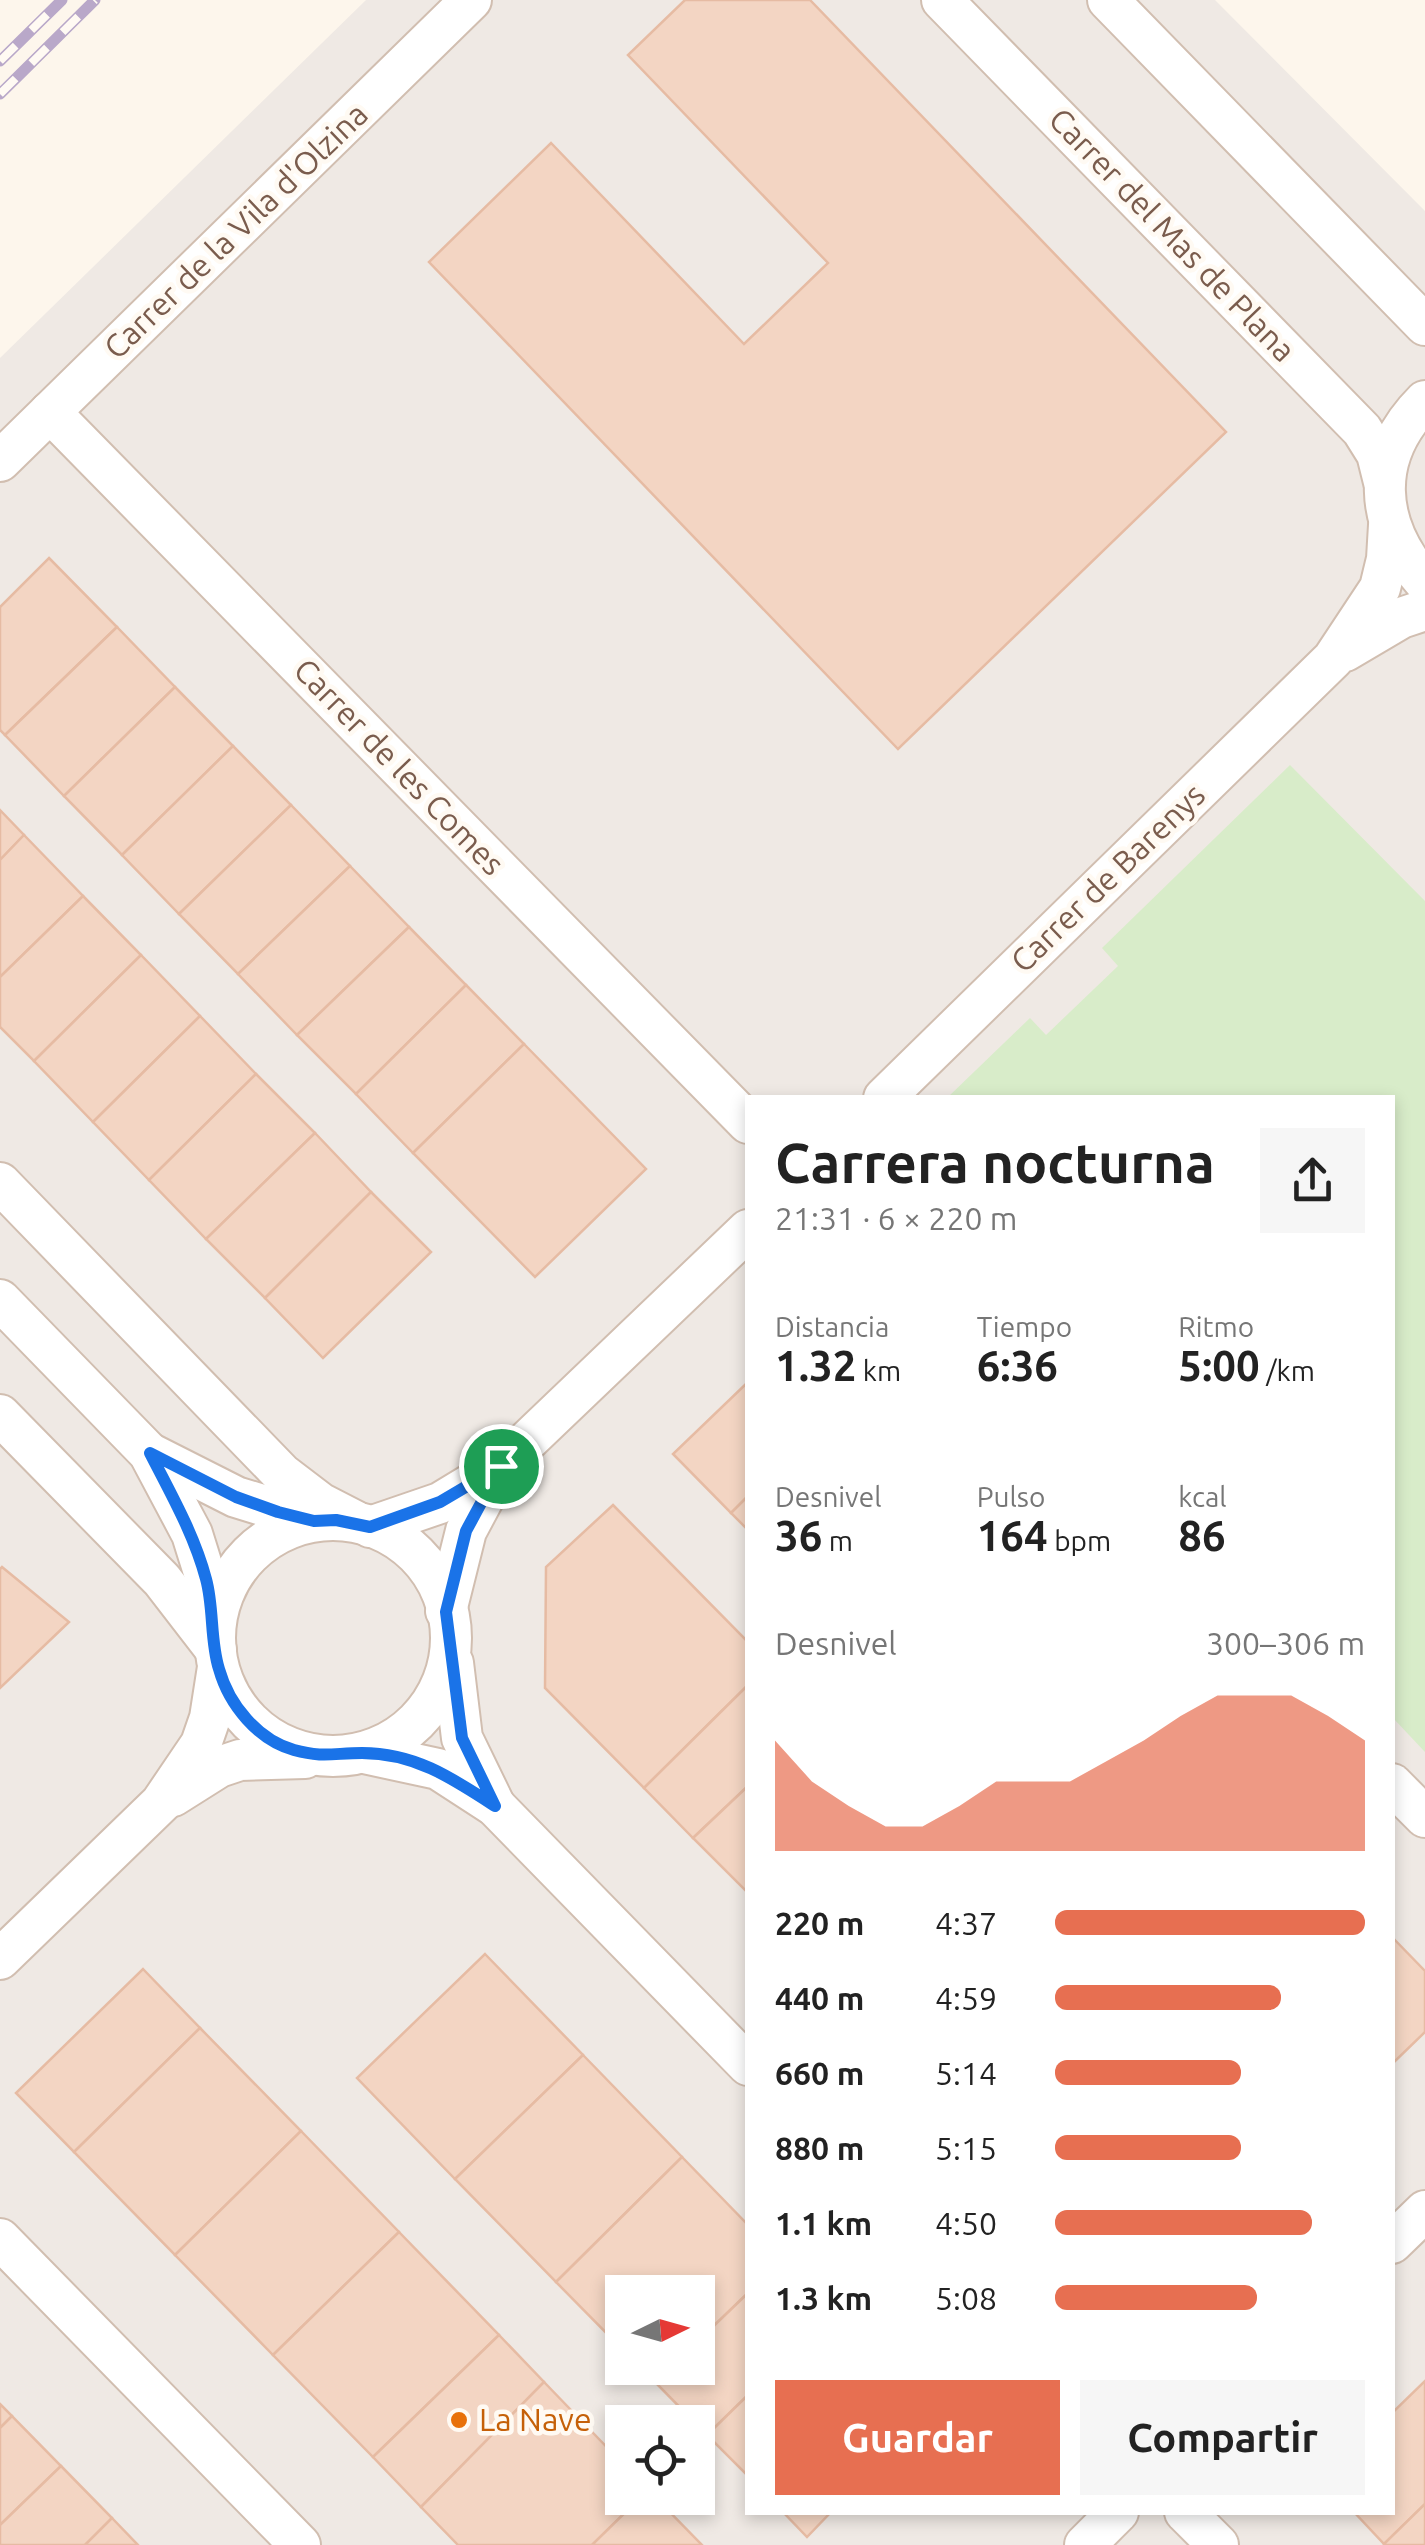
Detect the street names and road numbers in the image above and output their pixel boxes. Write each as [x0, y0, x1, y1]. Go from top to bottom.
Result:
street label: Carrer de la Vila d'Olzina [96, 95, 374, 365]
street label: Carrer del Mas de Plana [1043, 100, 1303, 368]
street label: Carrer de les Comes [287, 651, 512, 882]
street label: Carrer de Barenys [1003, 776, 1212, 979]

